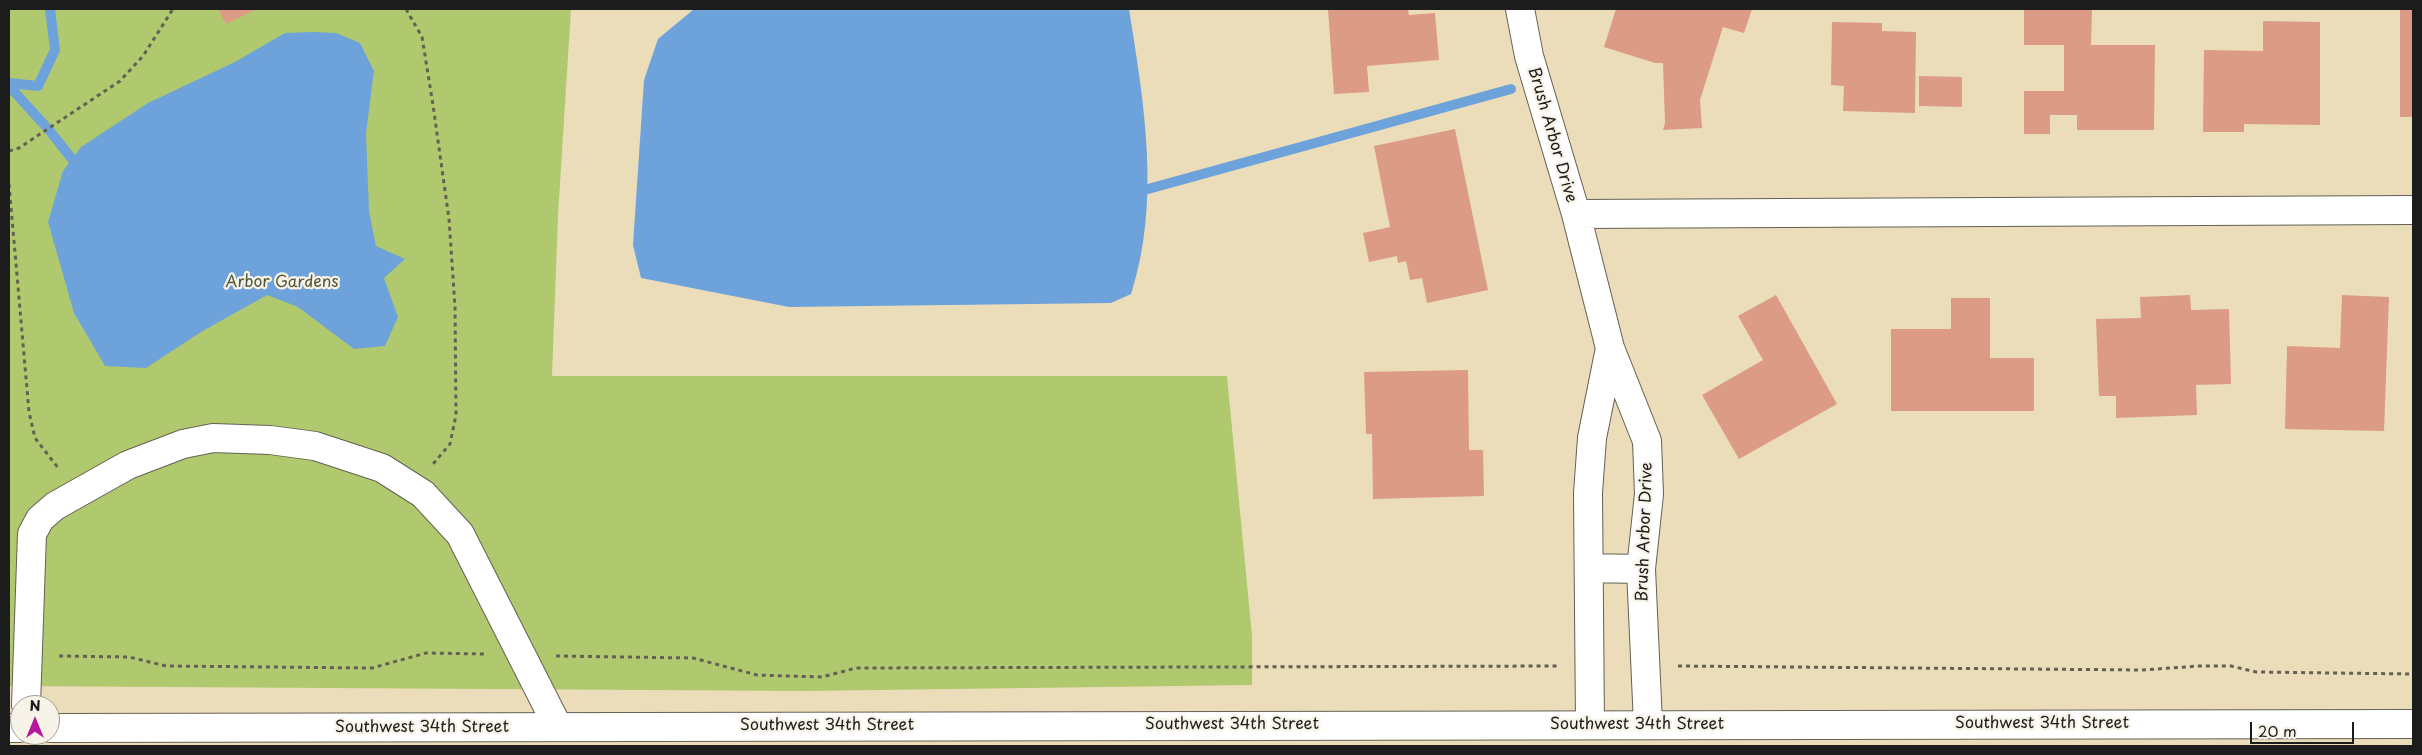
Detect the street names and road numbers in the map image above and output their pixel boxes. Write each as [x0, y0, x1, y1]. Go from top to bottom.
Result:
street label: Brush Arbor Drive [1524, 65, 1580, 205]
street label: Brush Arbor Drive [1633, 462, 1657, 602]
street label: Southwest 34th Street [1955, 714, 2129, 734]
street label: Southwest 34th Street [1145, 715, 1319, 735]
street label: Southwest 34th Street [1550, 715, 1724, 735]
street label: Southwest 34th Street [740, 716, 914, 736]
street label: Southwest 34th Street [335, 718, 509, 738]

